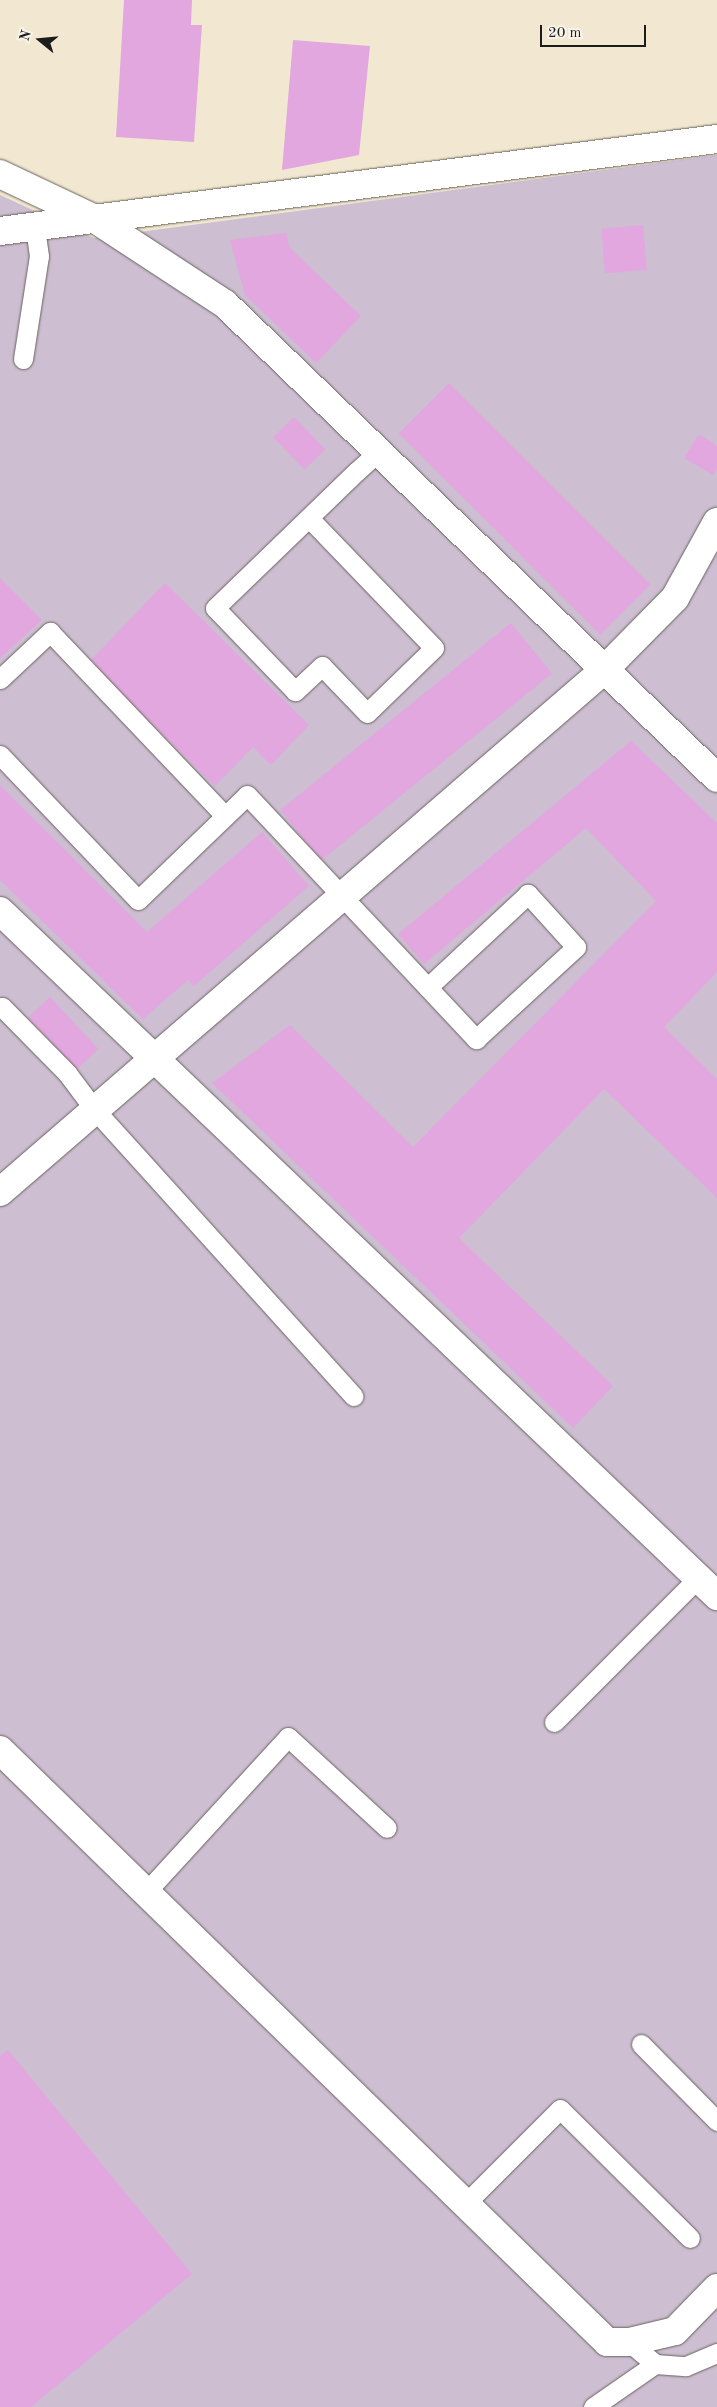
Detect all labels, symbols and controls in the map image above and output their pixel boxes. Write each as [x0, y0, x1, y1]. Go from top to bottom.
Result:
north arrow [15, 15, 65, 65]
scale bar [542, 15, 648, 47]
text: 20 m [548, 26, 582, 41]
text: N [17, 28, 34, 43]

